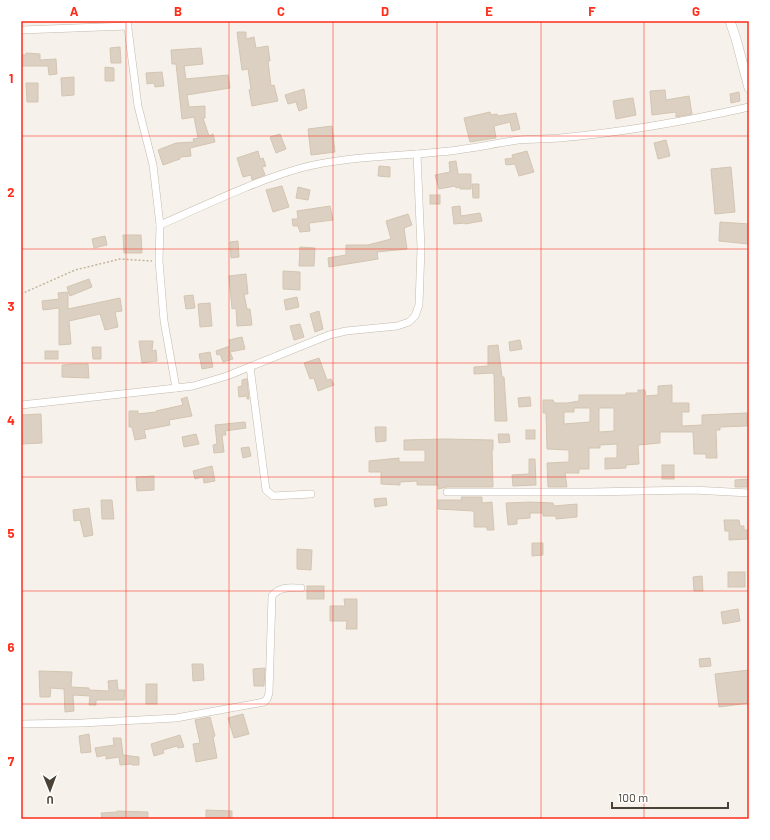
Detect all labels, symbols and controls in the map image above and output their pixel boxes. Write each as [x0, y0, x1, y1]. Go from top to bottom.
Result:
text: A [70, 3, 79, 19]
text: B [174, 3, 182, 19]
text: C [277, 3, 285, 19]
text: D [381, 3, 389, 19]
text: E [485, 3, 493, 19]
text: F [588, 3, 596, 19]
text: G [692, 3, 700, 19]
text: 1 [9, 70, 13, 86]
text: 2 [7, 184, 15, 200]
text: 3 [7, 298, 15, 314]
text: 4 [7, 412, 15, 428]
text: 5 [7, 525, 15, 541]
text: 6 [8, 639, 15, 655]
text: 7 [8, 753, 15, 769]
north arrow [30, 770, 70, 810]
scale bar [612, 784, 728, 810]
text: 100 m [618, 790, 648, 804]
text: U [47, 794, 54, 807]

